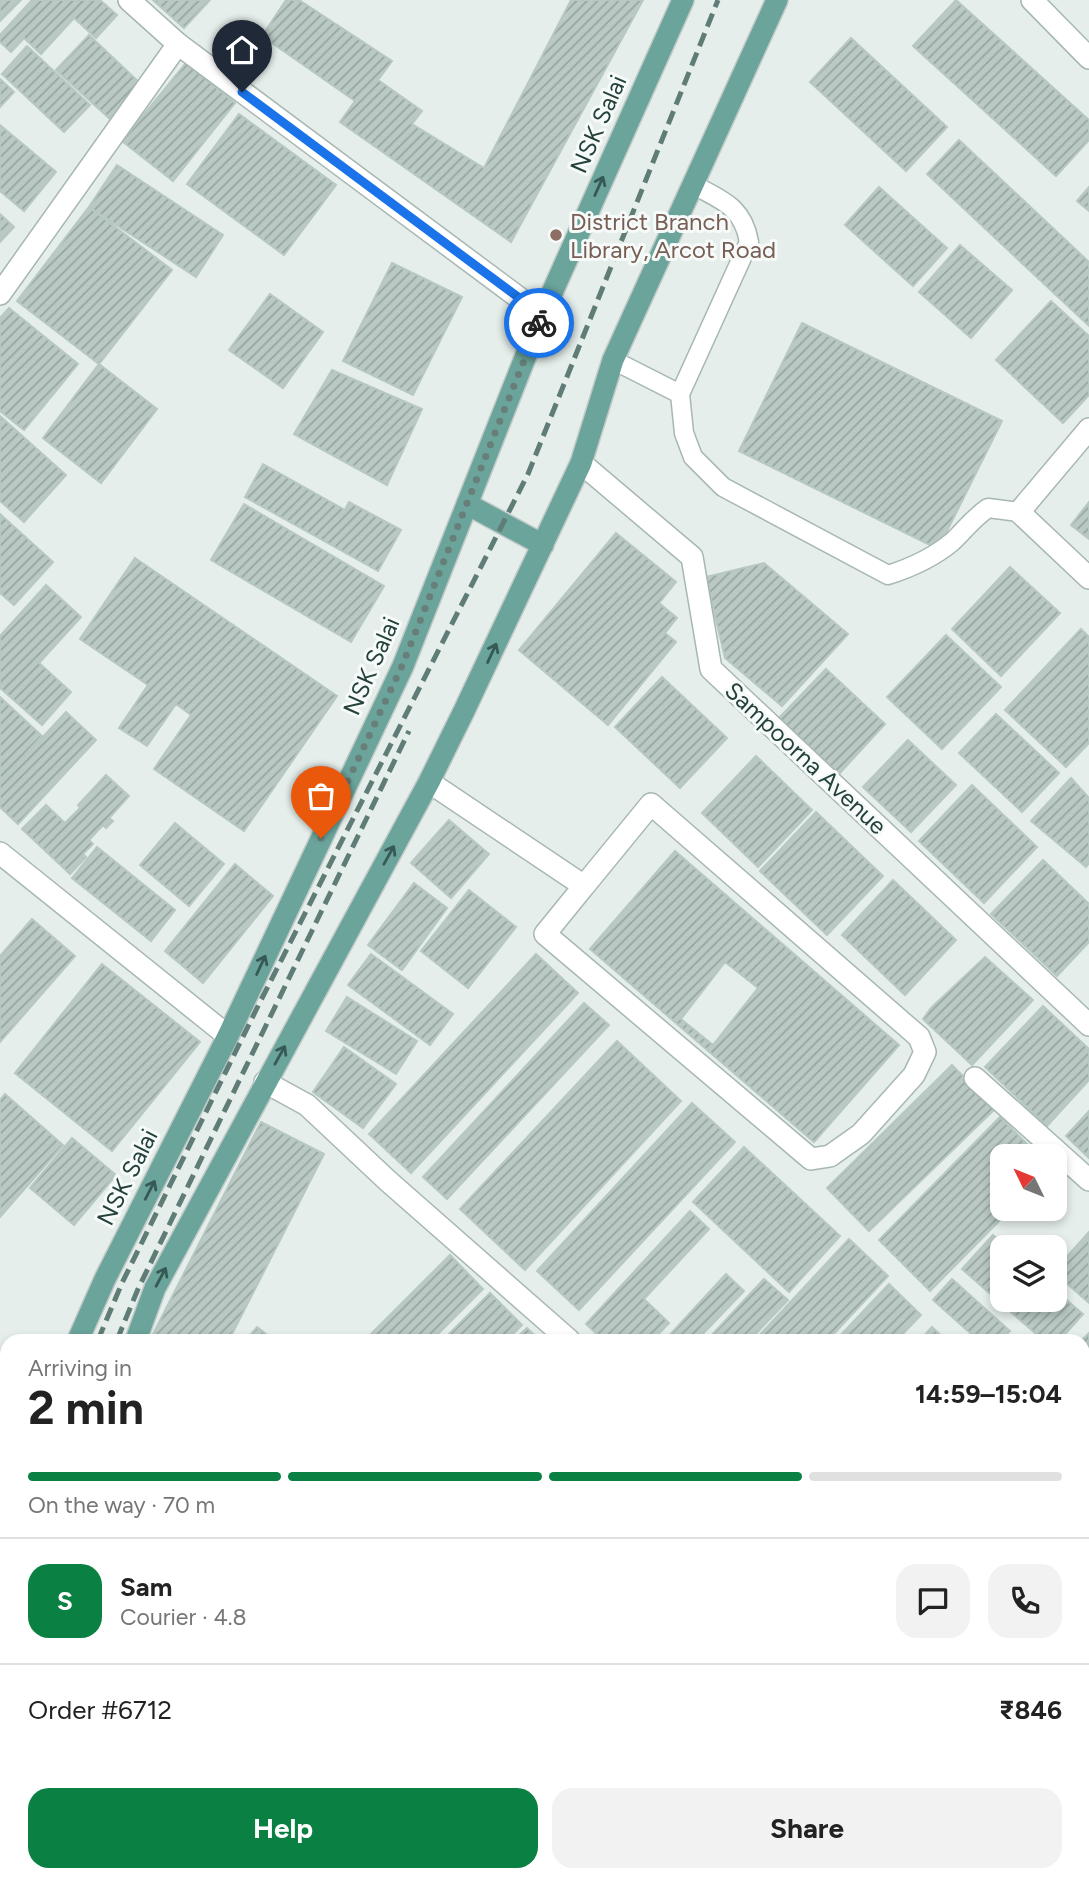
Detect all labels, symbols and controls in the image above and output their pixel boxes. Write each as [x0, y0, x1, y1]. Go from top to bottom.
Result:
pin [212, 20, 272, 92]
icon: home [223, 31, 261, 69]
street label: NSK Salai [564, 71, 632, 177]
one-way arrow [593, 176, 606, 197]
place label: District Branch Library, Arcot Road [570, 207, 776, 264]
marker: District Branch Library, Arcot Road [548, 227, 564, 243]
courier [504, 288, 574, 358]
icon: bike [520, 304, 558, 342]
street label: NSK Salai [337, 613, 405, 719]
one-way arrow [486, 643, 499, 664]
street label: Sampoorna Avenue [719, 676, 893, 840]
pin [291, 766, 351, 838]
icon: bag [302, 777, 340, 815]
one-way arrow [382, 846, 396, 866]
one-way arrow [255, 955, 269, 976]
one-way arrow [274, 1045, 287, 1066]
street label: NSK Salai [90, 1124, 164, 1230]
north arrow [990, 1144, 1068, 1222]
map controls [990, 1144, 1067, 1312]
one-way arrow [143, 1181, 157, 1201]
button: layers [990, 1235, 1067, 1312]
one-way arrow [155, 1267, 168, 1288]
text: Arriving in [28, 1354, 132, 1382]
text: 14:59–15:04 [915, 1378, 1062, 1410]
text: 2 min [28, 1380, 144, 1436]
text: On the way · 70 m [28, 1491, 215, 1519]
button: chat [896, 1564, 970, 1638]
button: phone [988, 1564, 1062, 1638]
text: Sam [120, 1571, 172, 1603]
text: S [57, 1585, 73, 1617]
text: Courier · 4.8 [120, 1603, 247, 1631]
text: Order #6712 [28, 1694, 172, 1726]
text: ₹846 [999, 1694, 1062, 1726]
button: Help [28, 1788, 538, 1868]
button: Share [552, 1788, 1062, 1868]

